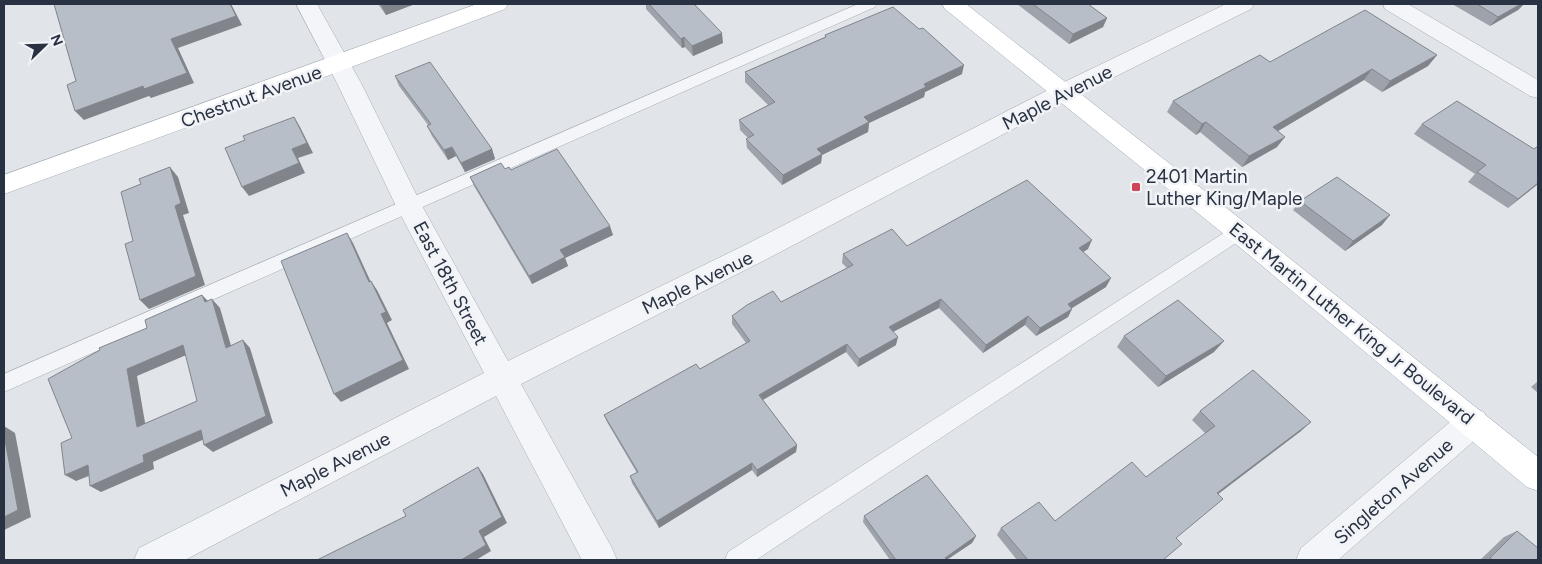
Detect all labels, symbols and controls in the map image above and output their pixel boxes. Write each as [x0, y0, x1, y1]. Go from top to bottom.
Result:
north arrow [20, 20, 70, 70]
text: N [47, 32, 66, 48]
street label: Chestnut Avenue [178, 60, 325, 133]
street label: Maple Avenue [998, 60, 1116, 135]
place label: 2401 Martin Luther King/Maple [1146, 165, 1302, 210]
marker: 2401 Martin Luther King/Maple [1130, 181, 1142, 193]
street label: East 18th Street [408, 217, 493, 349]
street label: East Martin Luther King Jr Boulevard [1225, 217, 1479, 429]
street label: Maple Avenue [638, 246, 756, 319]
street label: Maple Avenue [276, 427, 394, 502]
street label: Singleton Avenue [1329, 433, 1458, 549]

